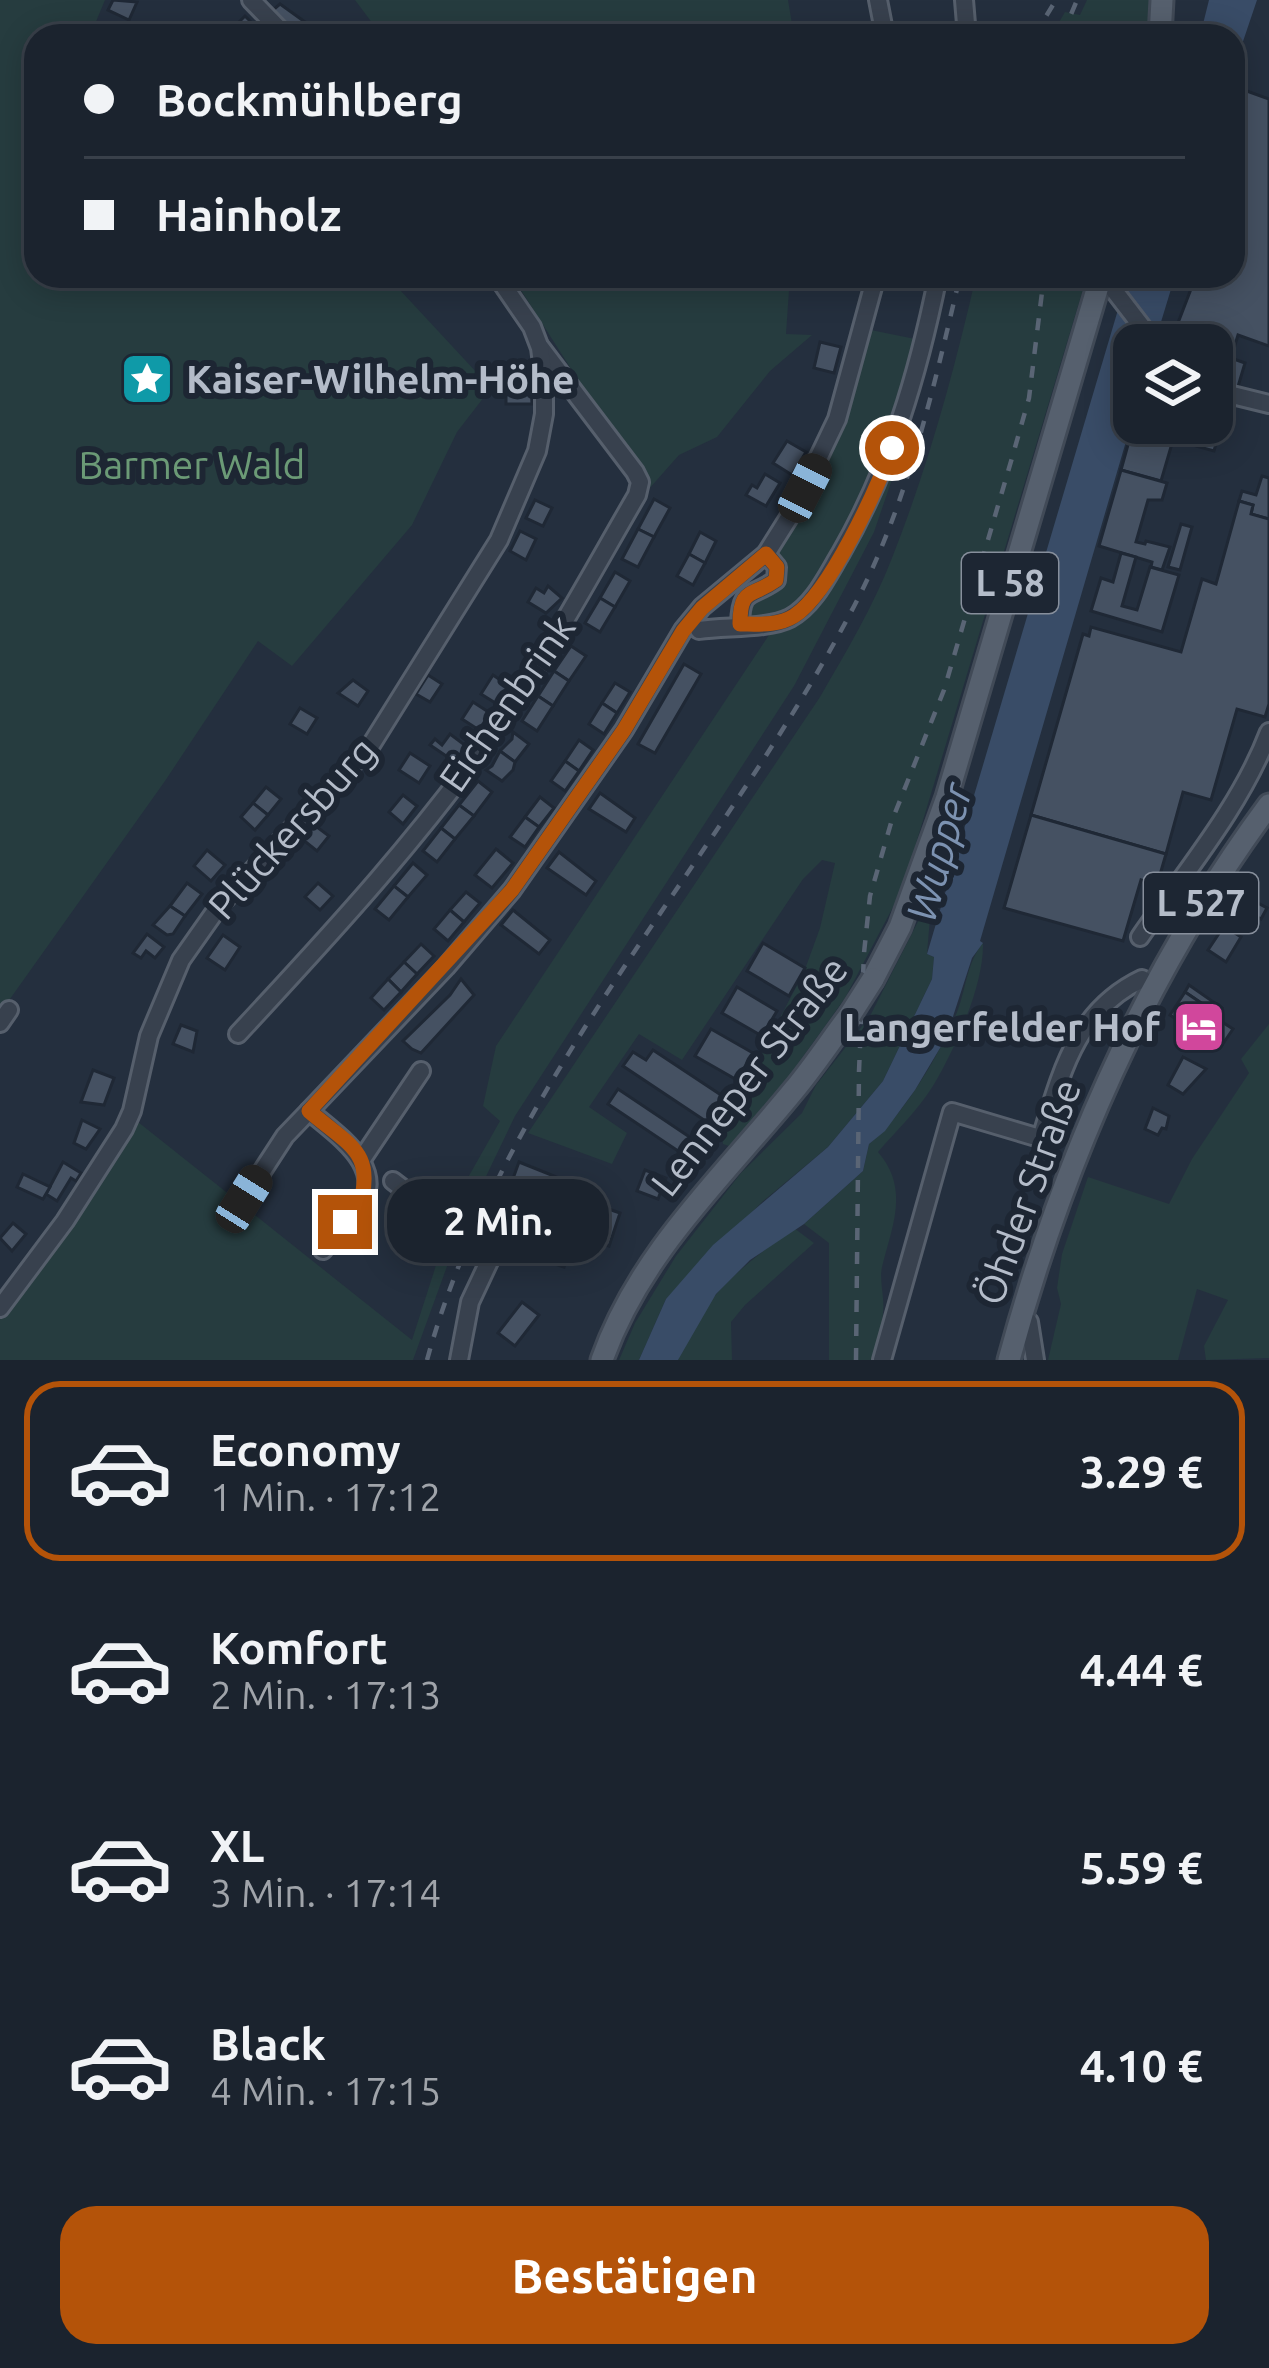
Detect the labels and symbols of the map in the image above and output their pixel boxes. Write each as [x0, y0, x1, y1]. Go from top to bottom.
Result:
place icon: Kaiser-Wilhelm-Höhe [119, 351, 175, 407]
place label: Kaiser-Wilhelm-Höhe [186, 357, 575, 400]
route start [865, 421, 919, 475]
park label: Barmer Wald [79, 443, 305, 486]
car [773, 448, 837, 528]
road number: L 58 [962, 553, 1058, 613]
street label: Eichenbrink [430, 607, 583, 799]
street label: Plückersburg [199, 728, 384, 927]
water label: Wupper [896, 775, 981, 926]
road number: L 527 [1144, 873, 1258, 933]
street label: Lenneper Straße [642, 948, 855, 1204]
hotel icon: Langerfelder Hof [1171, 999, 1227, 1055]
place label: Langerfelder Hof [844, 1005, 1161, 1048]
street label: Öhder Straße [967, 1074, 1088, 1310]
car [210, 1159, 278, 1239]
callout: 2 Min. [387, 1180, 609, 1264]
route end [318, 1195, 372, 1249]

